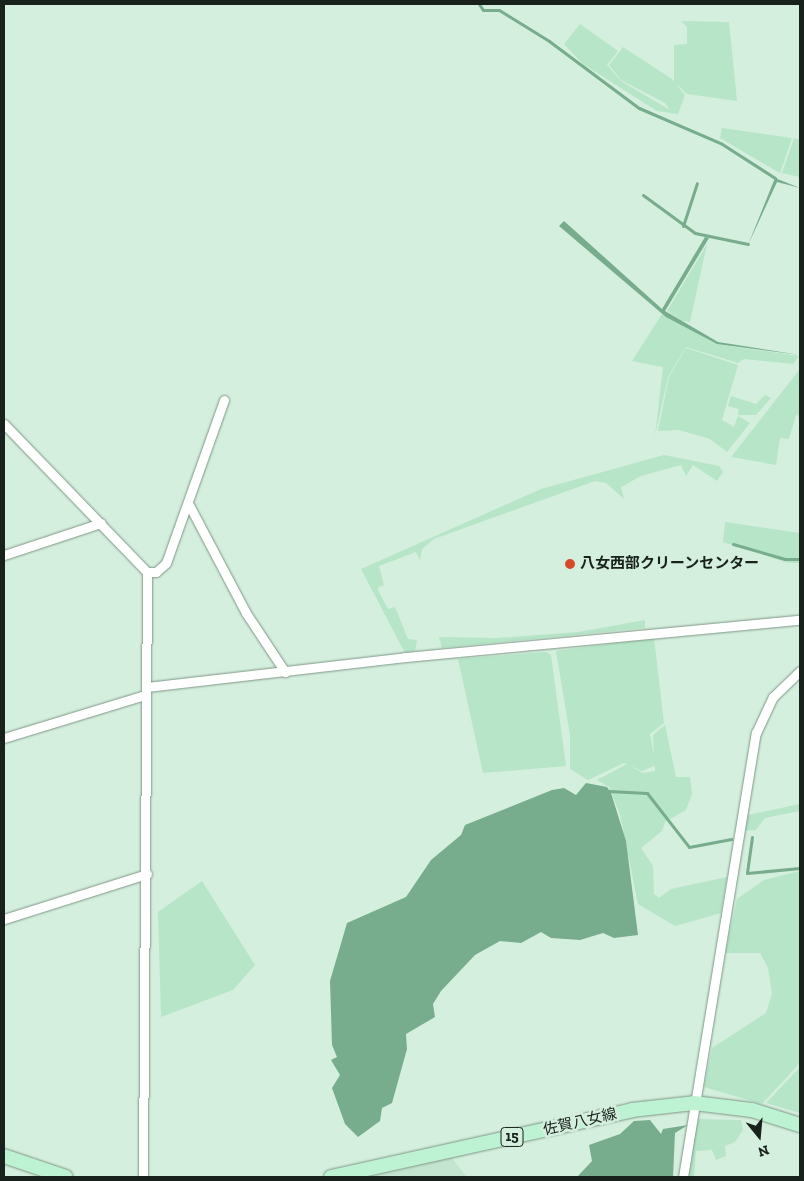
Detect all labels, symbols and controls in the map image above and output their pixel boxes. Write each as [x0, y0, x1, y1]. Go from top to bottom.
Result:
place label: 八女西部クリーンセンター [580, 555, 760, 573]
marker: 八女西部クリーンセンター [564, 558, 576, 570]
street label: 佐賀八女線 [541, 1105, 619, 1139]
north arrow [734, 1111, 784, 1161]
road number: 15 [500, 1126, 524, 1148]
text: N [756, 1141, 771, 1161]

